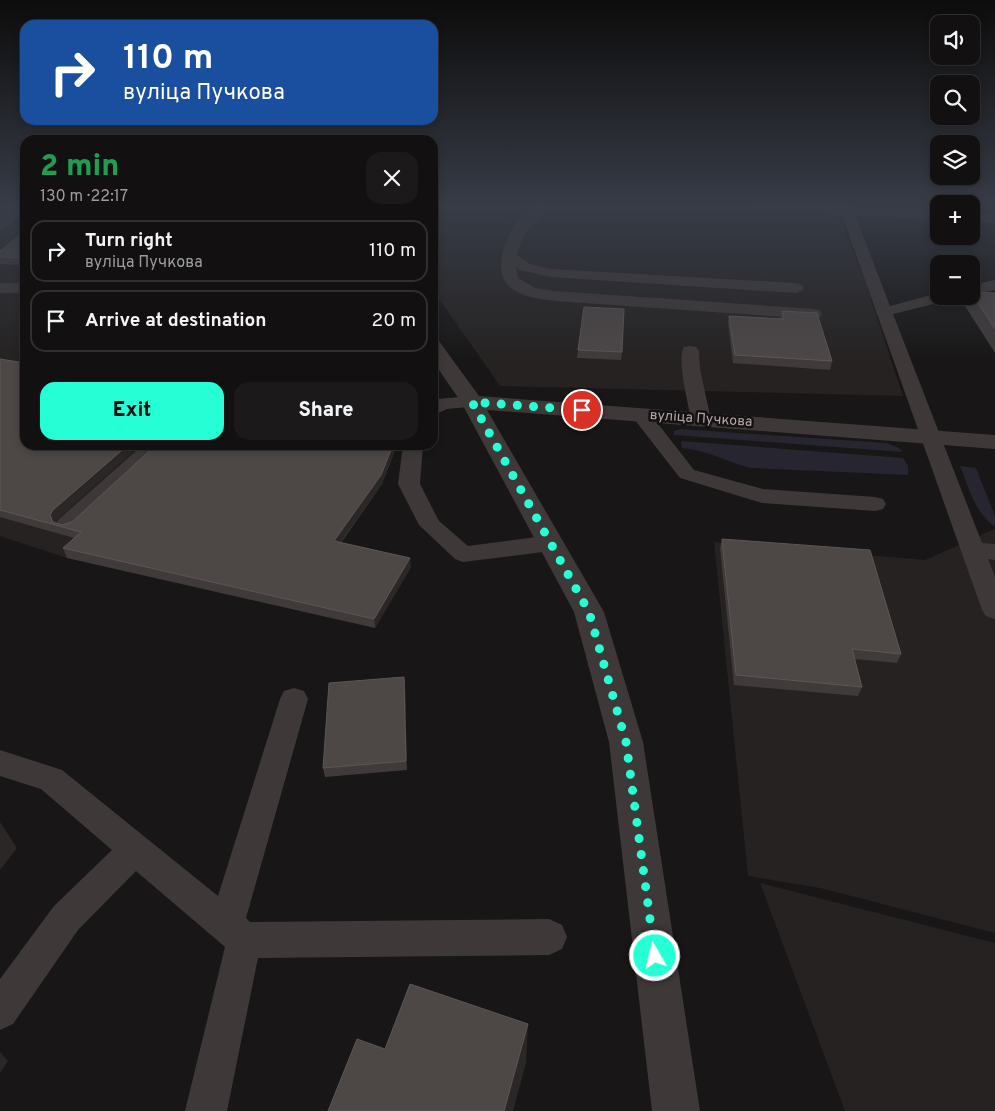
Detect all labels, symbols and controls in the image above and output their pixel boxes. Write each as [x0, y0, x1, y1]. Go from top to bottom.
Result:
map controls [930, 15, 980, 305]
button: sound [930, 15, 980, 65]
text: 110 m [123, 37, 213, 81]
icon: right [40, 40, 105, 105]
button: search [930, 75, 980, 125]
text: вуліца Пучкова [123, 80, 285, 107]
button: layers [930, 135, 980, 185]
text: 2 min [40, 149, 119, 186]
button: close [366, 152, 418, 204]
text: 130 m · 22:17 [40, 187, 128, 207]
button: + [930, 195, 980, 245]
text: Turn right [85, 229, 173, 253]
icon: right [42, 237, 70, 265]
text: 110 m [369, 239, 416, 263]
text: вуліца Пучкова [85, 253, 203, 273]
button: − [930, 255, 980, 305]
icon: arrive [42, 307, 70, 335]
text: Arrive at destination [85, 309, 266, 333]
text: 20 m [372, 309, 416, 333]
button: Exit [40, 382, 224, 440]
button: Share [234, 382, 418, 440]
pin [561, 389, 603, 431]
icon: arrive [568, 396, 596, 424]
street label: вуліца Пучкова [649, 407, 753, 431]
position arrow [628, 929, 680, 981]

